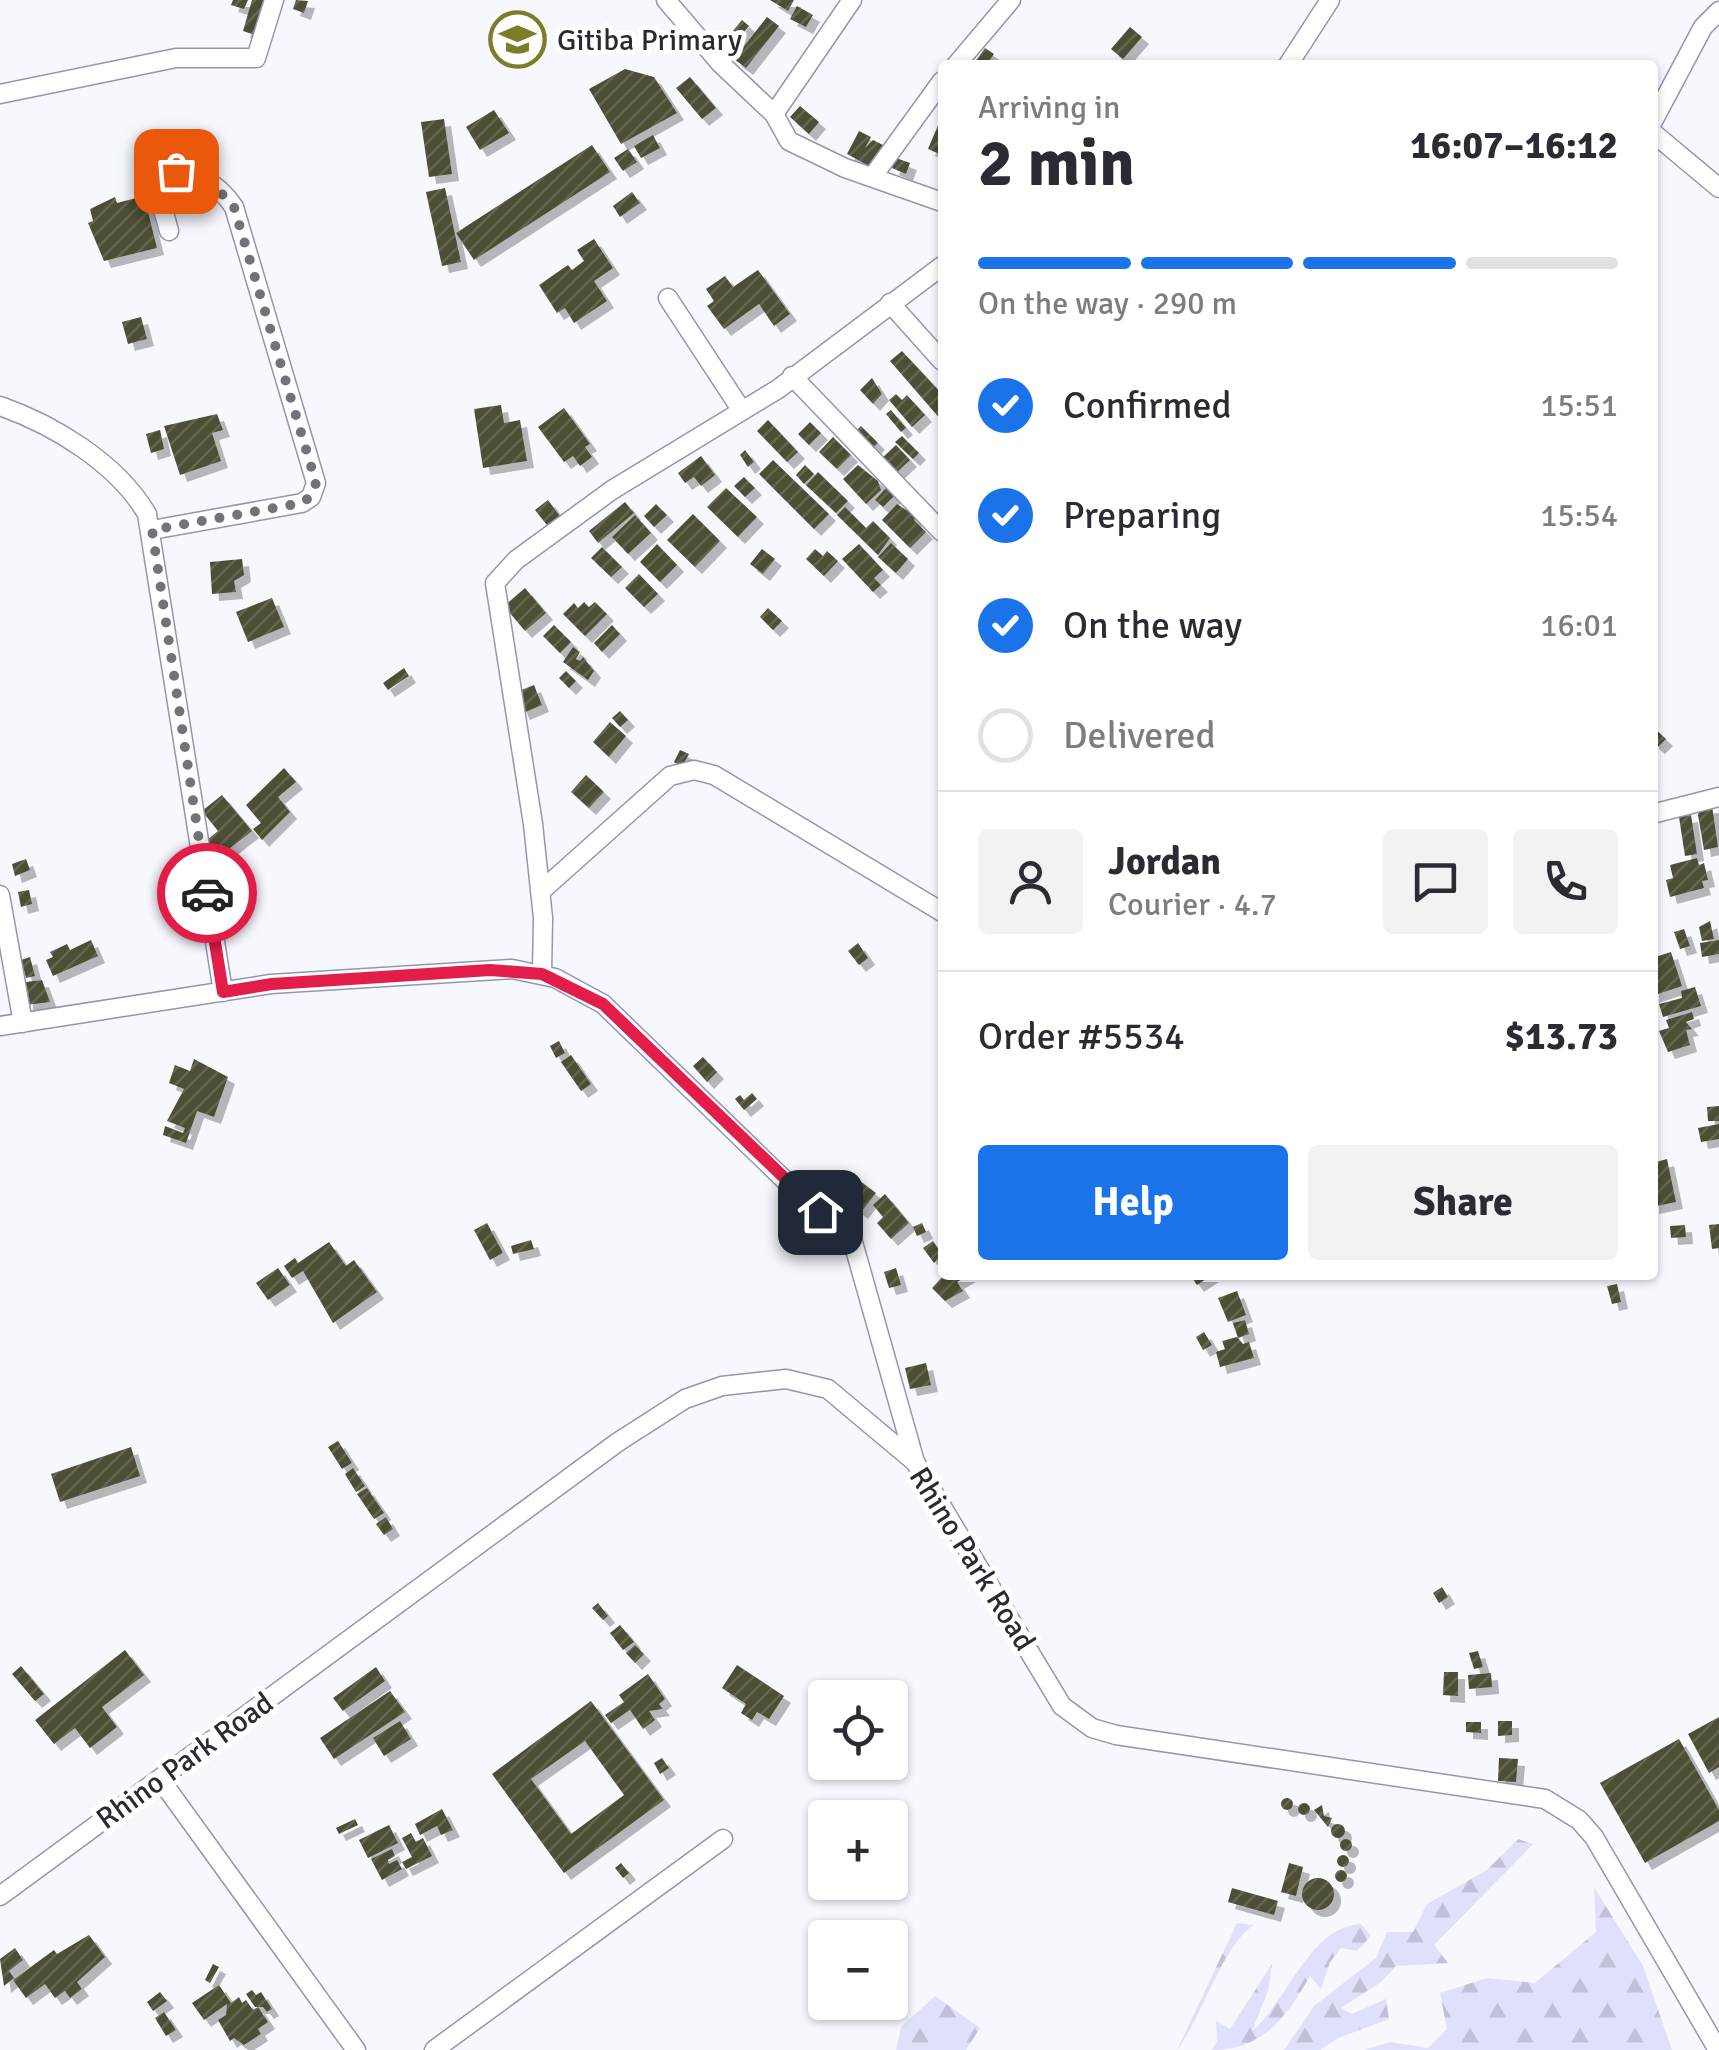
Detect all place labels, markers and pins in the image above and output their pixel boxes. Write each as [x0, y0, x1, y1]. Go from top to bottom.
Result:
school or university icon: Gitiba Primary [488, 10, 548, 70]
place label: Gitiba Primary [557, 22, 742, 59]
pin [134, 129, 219, 214]
pin [778, 1170, 863, 1255]

